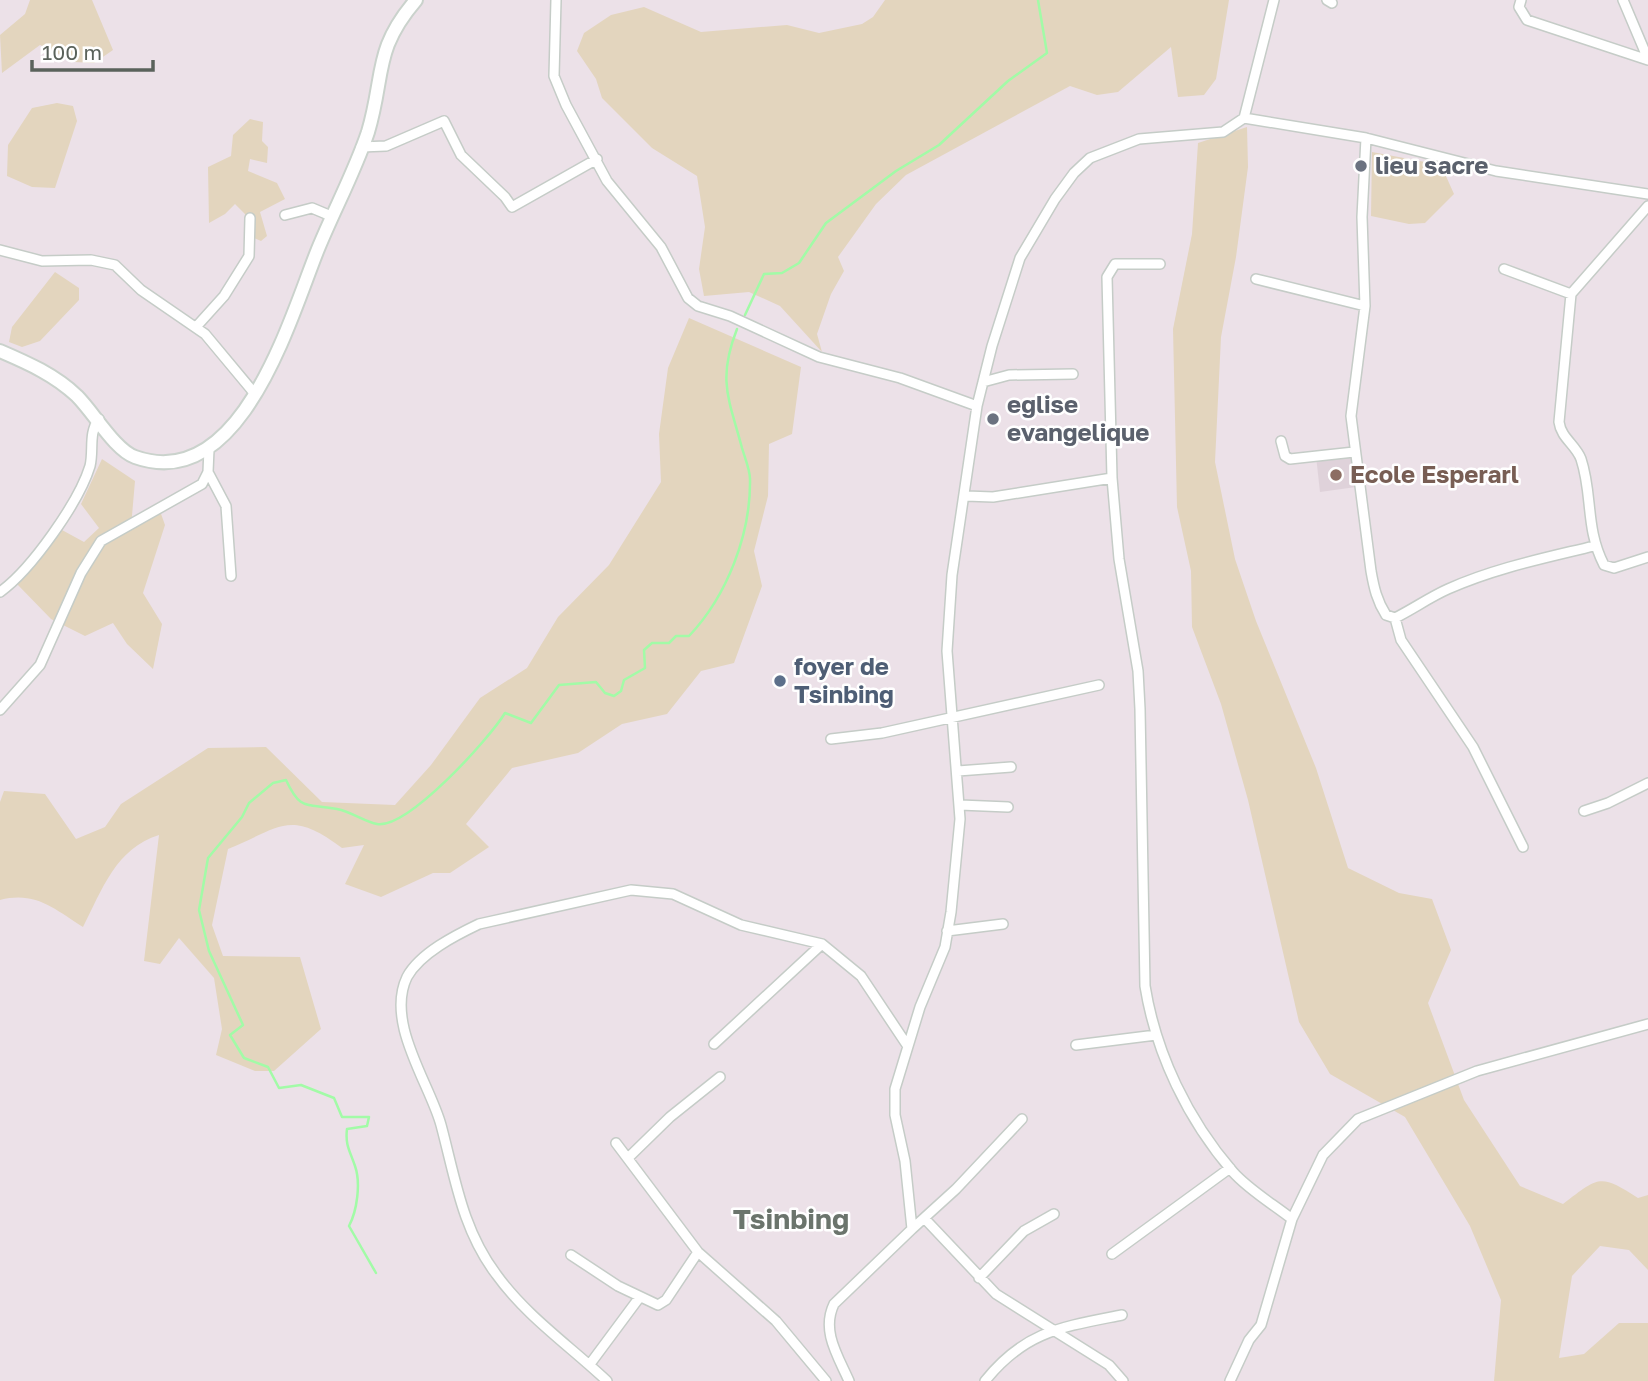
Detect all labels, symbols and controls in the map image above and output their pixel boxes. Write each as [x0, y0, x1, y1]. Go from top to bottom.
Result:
scale bar [32, 28, 152, 72]
text: 100 m [42, 39, 102, 65]
place label: lieu sacre [1375, 150, 1488, 179]
marker: lieu sacre [1353, 158, 1369, 174]
place label: eglise evangelique [1007, 389, 1149, 446]
marker: eglise evangelique [985, 411, 1001, 427]
place label: Ecole Esperarl [1350, 459, 1519, 488]
marker: Ecole Esperarl [1328, 467, 1344, 483]
place label: foyer de Tsinbing [794, 651, 894, 708]
marker: foyer de Tsinbing [772, 673, 788, 689]
district label: Tsinbing [733, 1202, 849, 1235]

